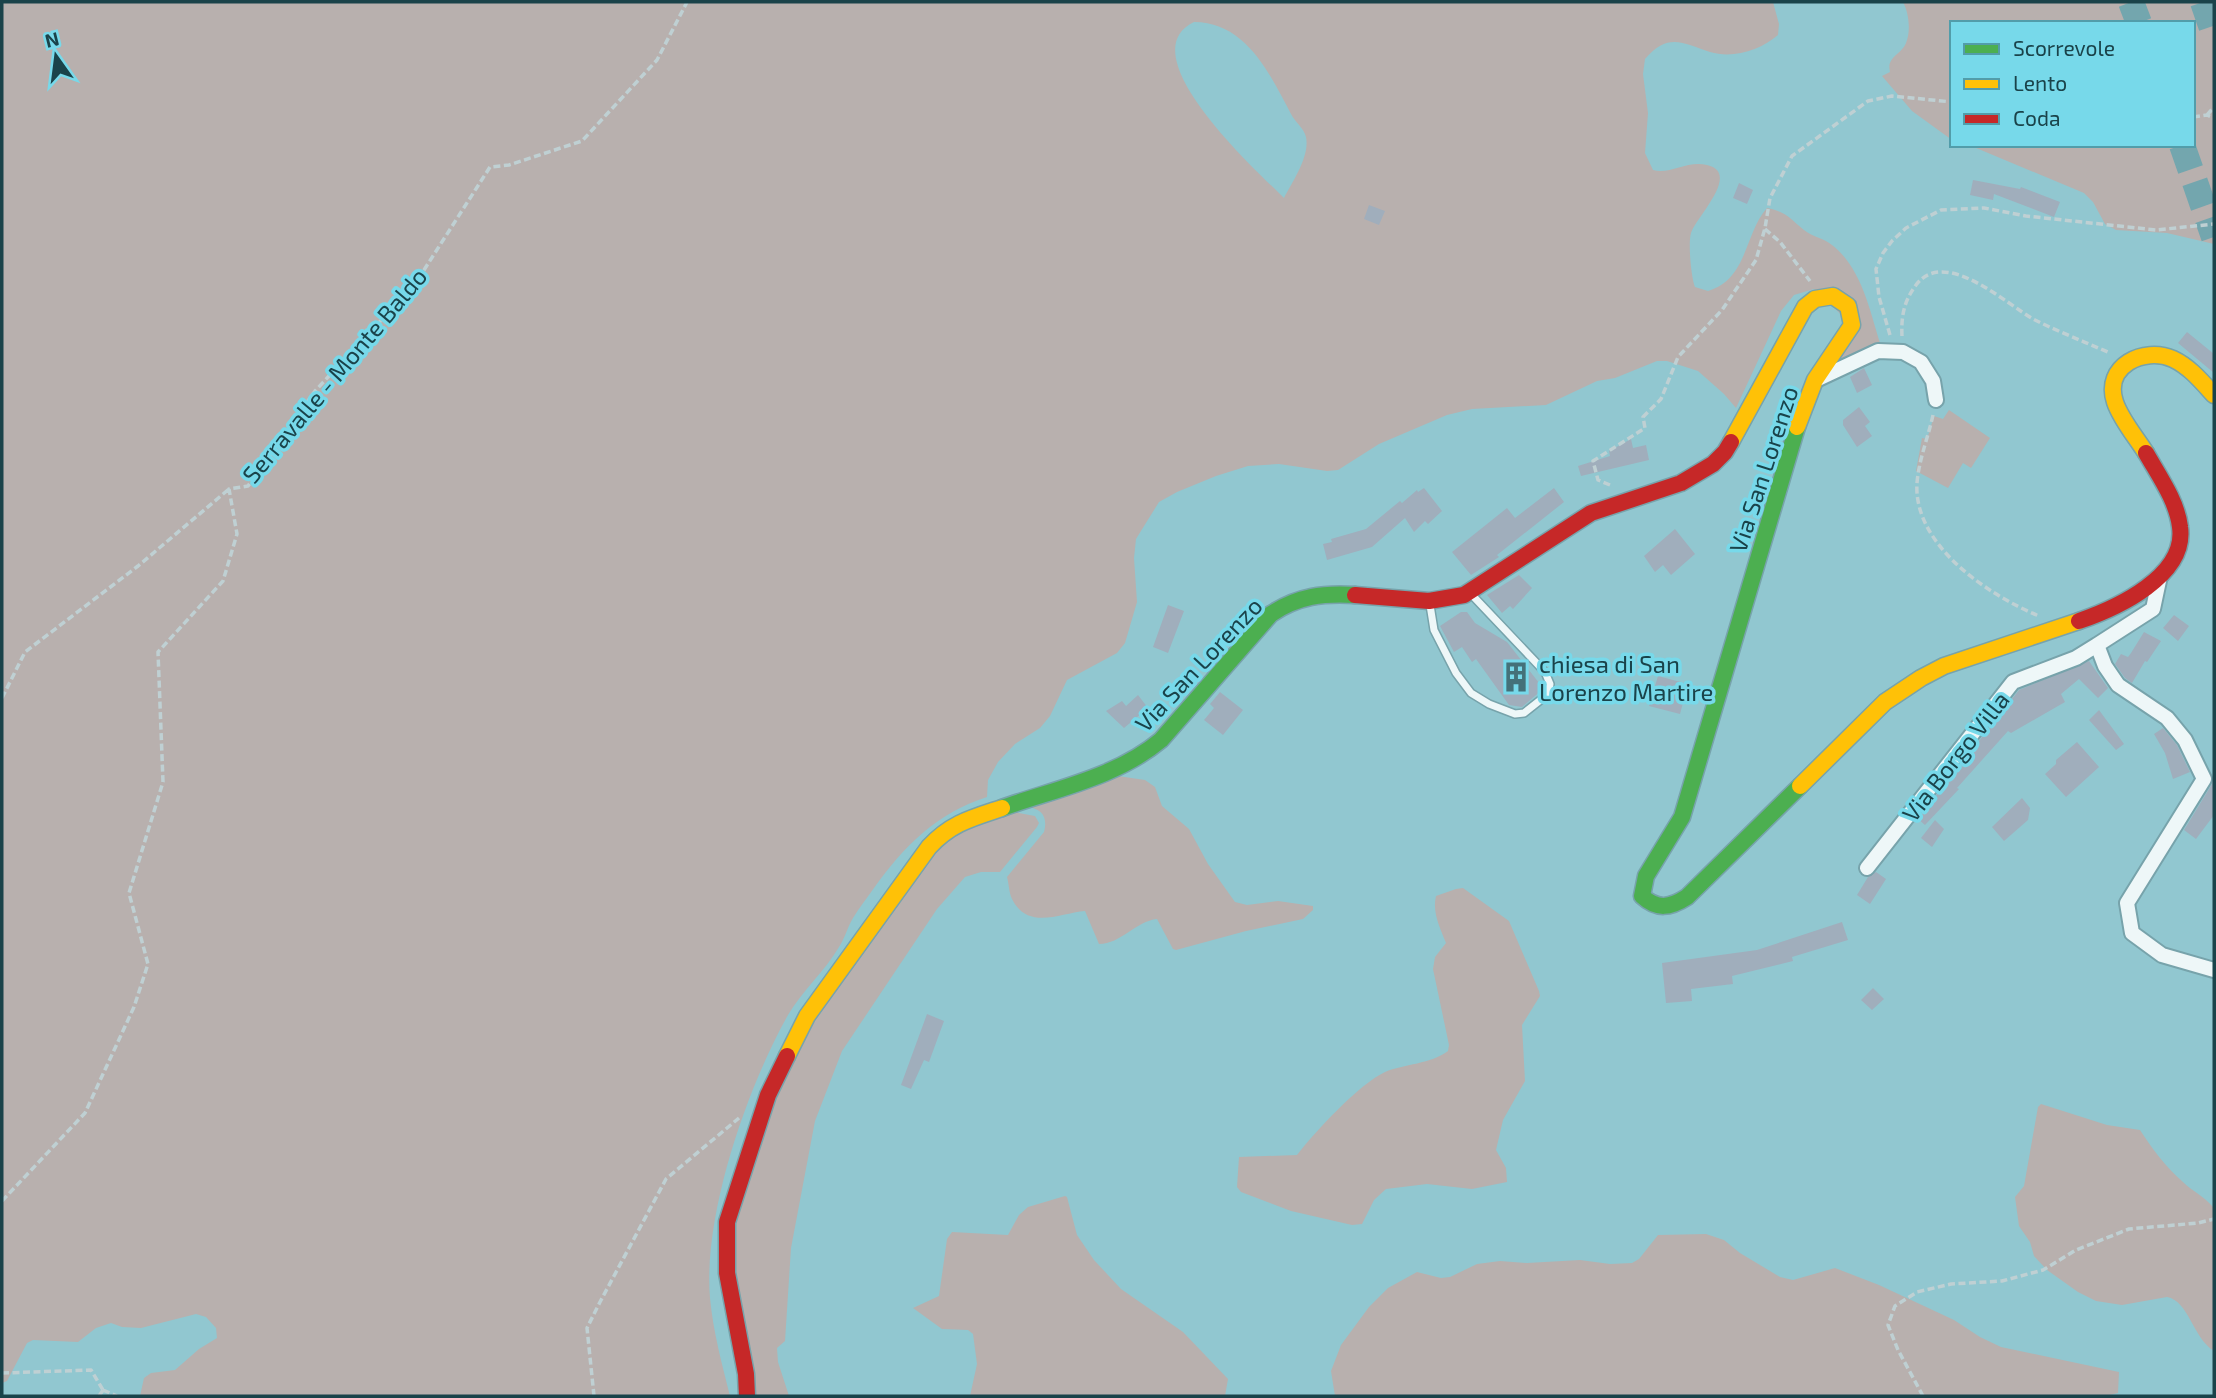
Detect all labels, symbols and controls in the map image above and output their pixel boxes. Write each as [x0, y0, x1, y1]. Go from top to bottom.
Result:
north arrow [21, 21, 91, 91]
legend [1950, 21, 2195, 147]
text: N [42, 26, 61, 52]
text: Scorrevole [2013, 35, 2115, 60]
text: Lento [2013, 70, 2067, 95]
text: Coda [2013, 105, 2060, 130]
street label: Serravalle - Monte Baldo [236, 262, 432, 488]
street label: Via San Lorenzo [1722, 382, 1804, 556]
street label: Via San Lorenzo [1128, 591, 1268, 737]
place label: chiesa di San Lorenzo Martire [1539, 649, 1713, 706]
building icon: chiesa di San Lorenzo Martire [1499, 660, 1533, 694]
street label: Via Borgo Villa [1895, 685, 2015, 827]

